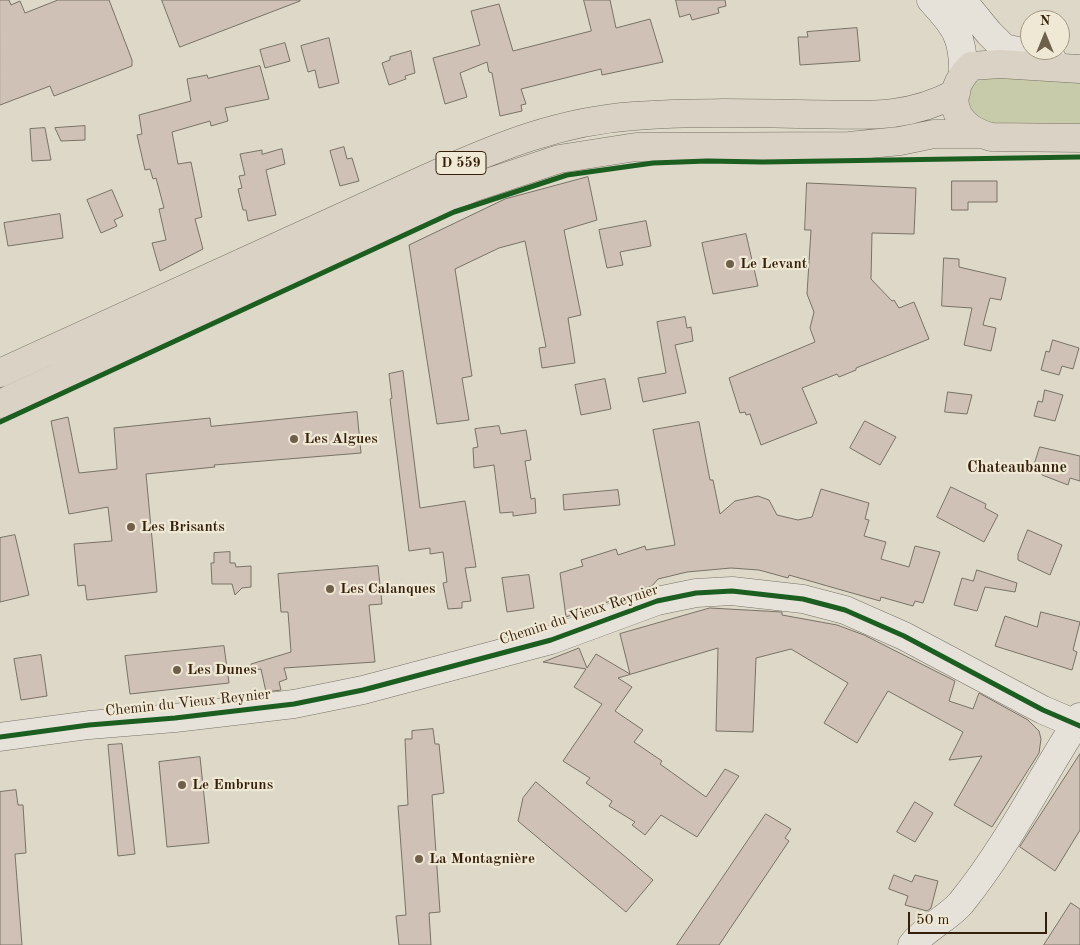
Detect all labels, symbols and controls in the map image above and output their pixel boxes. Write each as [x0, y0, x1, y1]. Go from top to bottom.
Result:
north arrow [1020, 10, 1070, 60]
text: N [1040, 14, 1050, 28]
road number: D 559 [436, 152, 486, 174]
place label: Le Levant [740, 255, 807, 273]
marker: Le Levant [724, 258, 736, 270]
place label: Les Algues [304, 430, 378, 448]
marker: Les Algues [288, 433, 300, 445]
district label: Chateaubanne [967, 458, 1067, 478]
place label: Les Brisants [141, 518, 225, 536]
marker: Les Brisants [125, 521, 137, 533]
place label: Les Calanques [340, 580, 436, 598]
street label: Chemin du Vieux Reynier [497, 581, 661, 649]
marker: Les Calanques [324, 583, 336, 595]
place label: Les Dunes [187, 661, 257, 679]
marker: Les Dunes [171, 664, 183, 676]
street label: Chemin du Vieux Reynier [104, 685, 272, 721]
place label: Le Embruns [192, 776, 273, 794]
marker: Le Embruns [176, 779, 188, 791]
place label: La Montagnière [429, 850, 535, 868]
marker: La Montagnière [413, 853, 425, 865]
scale bar [910, 902, 1049, 934]
text: 50 m [916, 913, 950, 928]

